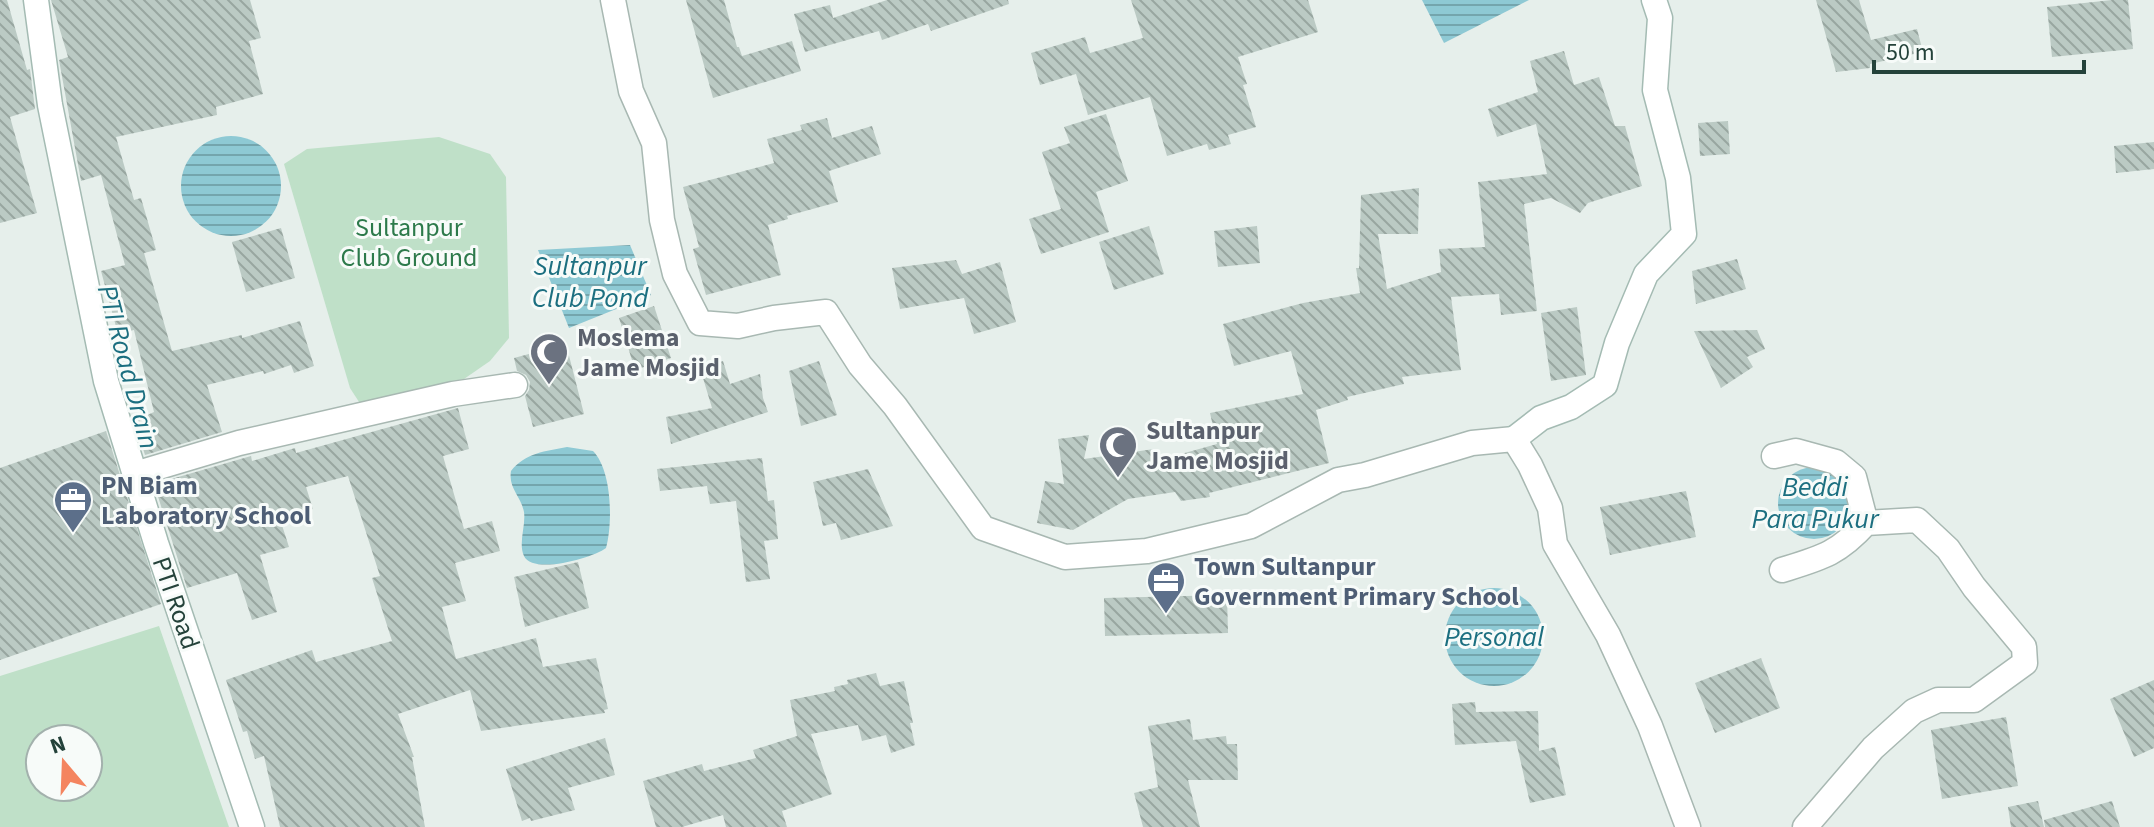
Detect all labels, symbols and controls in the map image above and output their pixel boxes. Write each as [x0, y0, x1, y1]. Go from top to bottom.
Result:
scale bar [1874, 24, 2084, 74]
text: 50 m [1886, 35, 1935, 70]
park label: Sultanpur Club Ground [341, 209, 477, 276]
water label: Sultanpur Club Pond [532, 246, 649, 318]
water label: PTI Road Drain [87, 280, 169, 454]
place label: Moslema Jame Mosjid [577, 319, 720, 386]
mosque icon: Moslema Jame Mosjid [528, 331, 570, 386]
place label: Sultanpur Jame Mosjid [1146, 412, 1289, 479]
mosque icon: Sultanpur Jame Mosjid [1097, 424, 1139, 479]
place label: PN Biam Laboratory School [101, 467, 312, 534]
water label: Beddi Para Pukur [1751, 467, 1880, 539]
office icon: PN Biam Laboratory School [52, 479, 94, 534]
place label: Town Sultanpur Government Primary School [1194, 548, 1519, 615]
street label: PTI Road [143, 552, 209, 654]
office icon: Town Sultanpur Government Primary School [1145, 560, 1187, 615]
water label: Personal [1444, 617, 1544, 657]
north arrow [24, 723, 104, 803]
text: N [46, 728, 70, 763]

